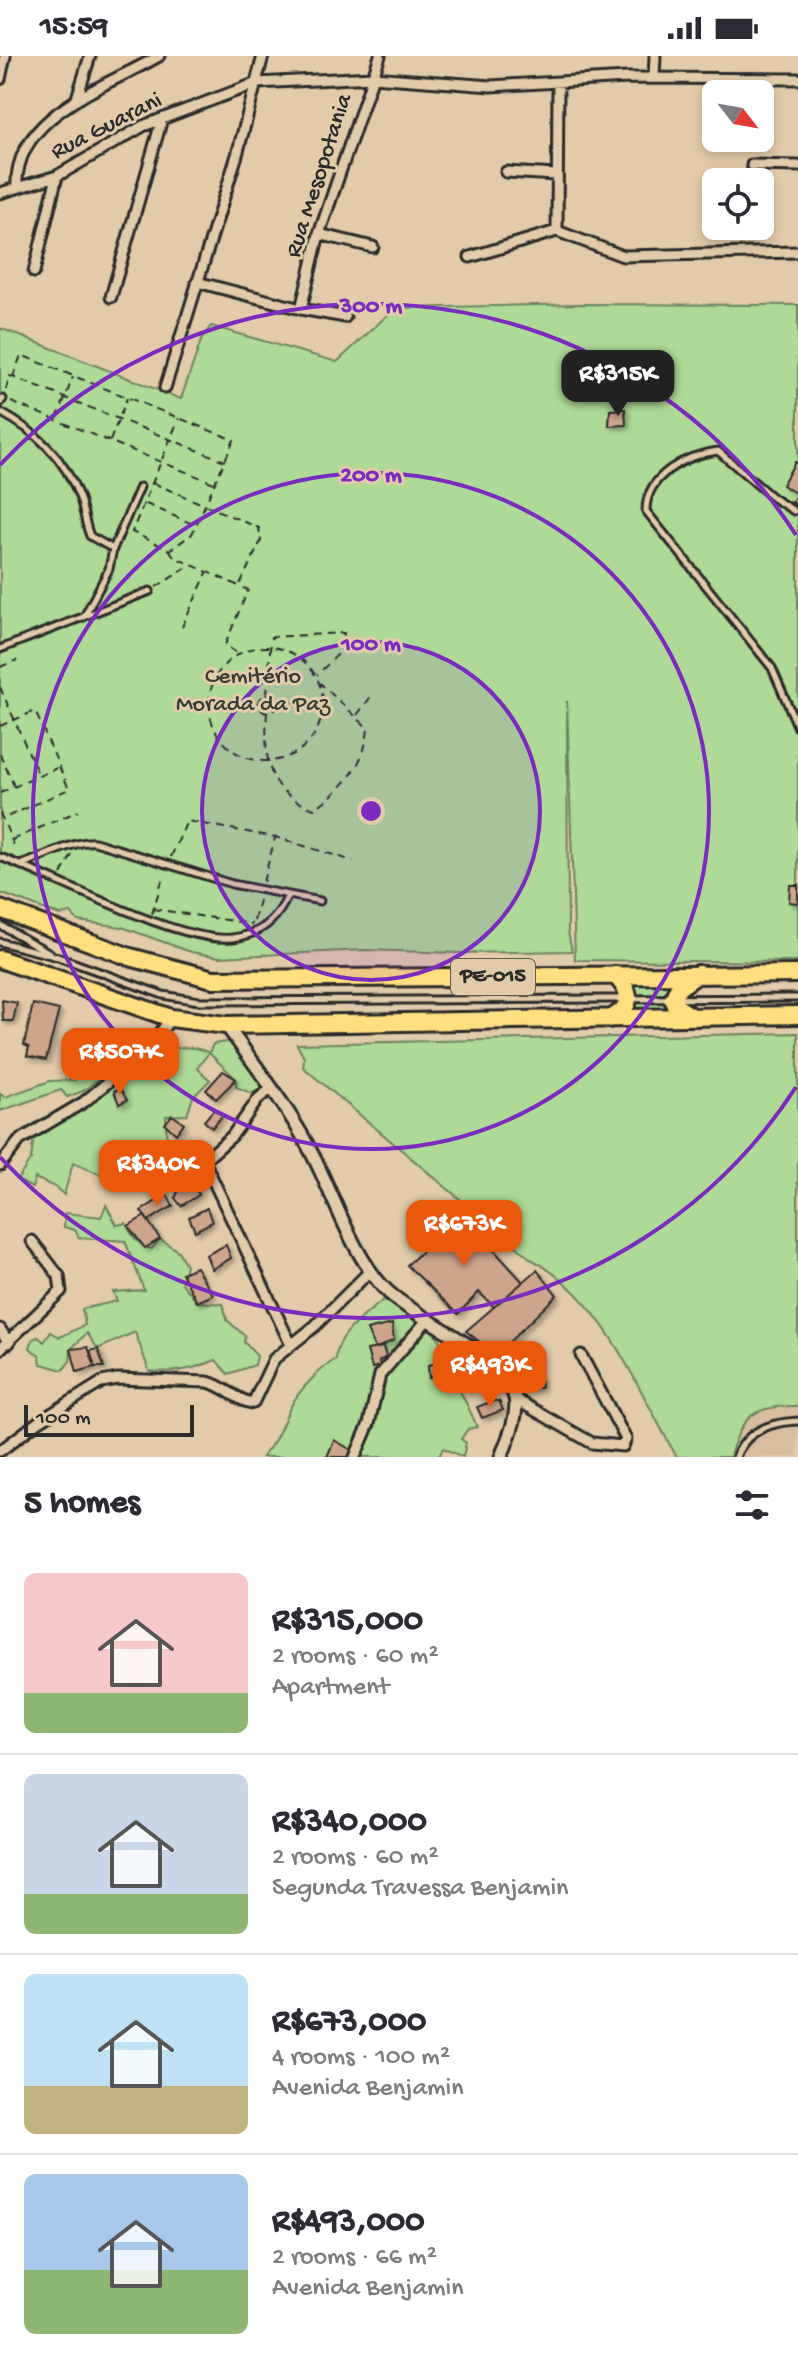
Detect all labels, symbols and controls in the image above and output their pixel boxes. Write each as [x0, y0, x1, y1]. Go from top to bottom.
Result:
text: 15:59 [40, 11, 108, 46]
north arrow [702, 80, 774, 152]
map controls [702, 80, 774, 240]
street label: Rua Guarani [47, 87, 167, 167]
street label: Rua Mesopotania [280, 90, 360, 262]
button: locate [702, 168, 774, 240]
text: 300 m [339, 293, 402, 322]
pin: R$315K [553, 350, 683, 418]
text: R$315K [579, 360, 657, 391]
text: 200 m [340, 462, 402, 491]
text: 100 m [340, 631, 401, 660]
park label: Cemitério Morada da Paz [176, 663, 332, 720]
centre of rings [357, 797, 385, 825]
road number: PE-015 [451, 959, 535, 995]
pin: R$507K [55, 1028, 185, 1096]
text: R$507K [79, 1038, 161, 1069]
pin: R$340K [92, 1140, 222, 1208]
text: R$340K [117, 1150, 197, 1181]
pin: R$673K [399, 1200, 529, 1268]
text: R$673K [424, 1210, 504, 1241]
pin: R$493K [425, 1341, 555, 1409]
text: R$493K [451, 1351, 529, 1382]
scale bar [24, 1401, 194, 1437]
text: 100 m [36, 1406, 91, 1432]
icon: filters [730, 1483, 774, 1527]
text: 5 homes [24, 1485, 140, 1525]
text: R$315,000 [272, 1602, 423, 1642]
icon: home [88, 1605, 184, 1701]
text: 2 rooms · 60 m² [272, 1642, 438, 1673]
text: Apartment [272, 1673, 389, 1704]
text: R$340,000 [272, 1803, 427, 1843]
icon: home [88, 1806, 184, 1902]
text: 2 rooms · 60 m² [272, 1843, 438, 1874]
text: Segunda Travessa Benjamin [272, 1874, 568, 1905]
text: R$673,000 [272, 2003, 426, 2043]
icon: home [88, 2006, 184, 2102]
text: 4 rooms · 100 m² [272, 2043, 450, 2074]
text: Avenida Benjamin [272, 2074, 464, 2105]
text: R$493,000 [272, 2203, 424, 2243]
icon: home [88, 2206, 184, 2302]
text: 2 rooms · 66 m² [272, 2243, 437, 2274]
text: Avenida Benjamin [272, 2274, 464, 2305]

